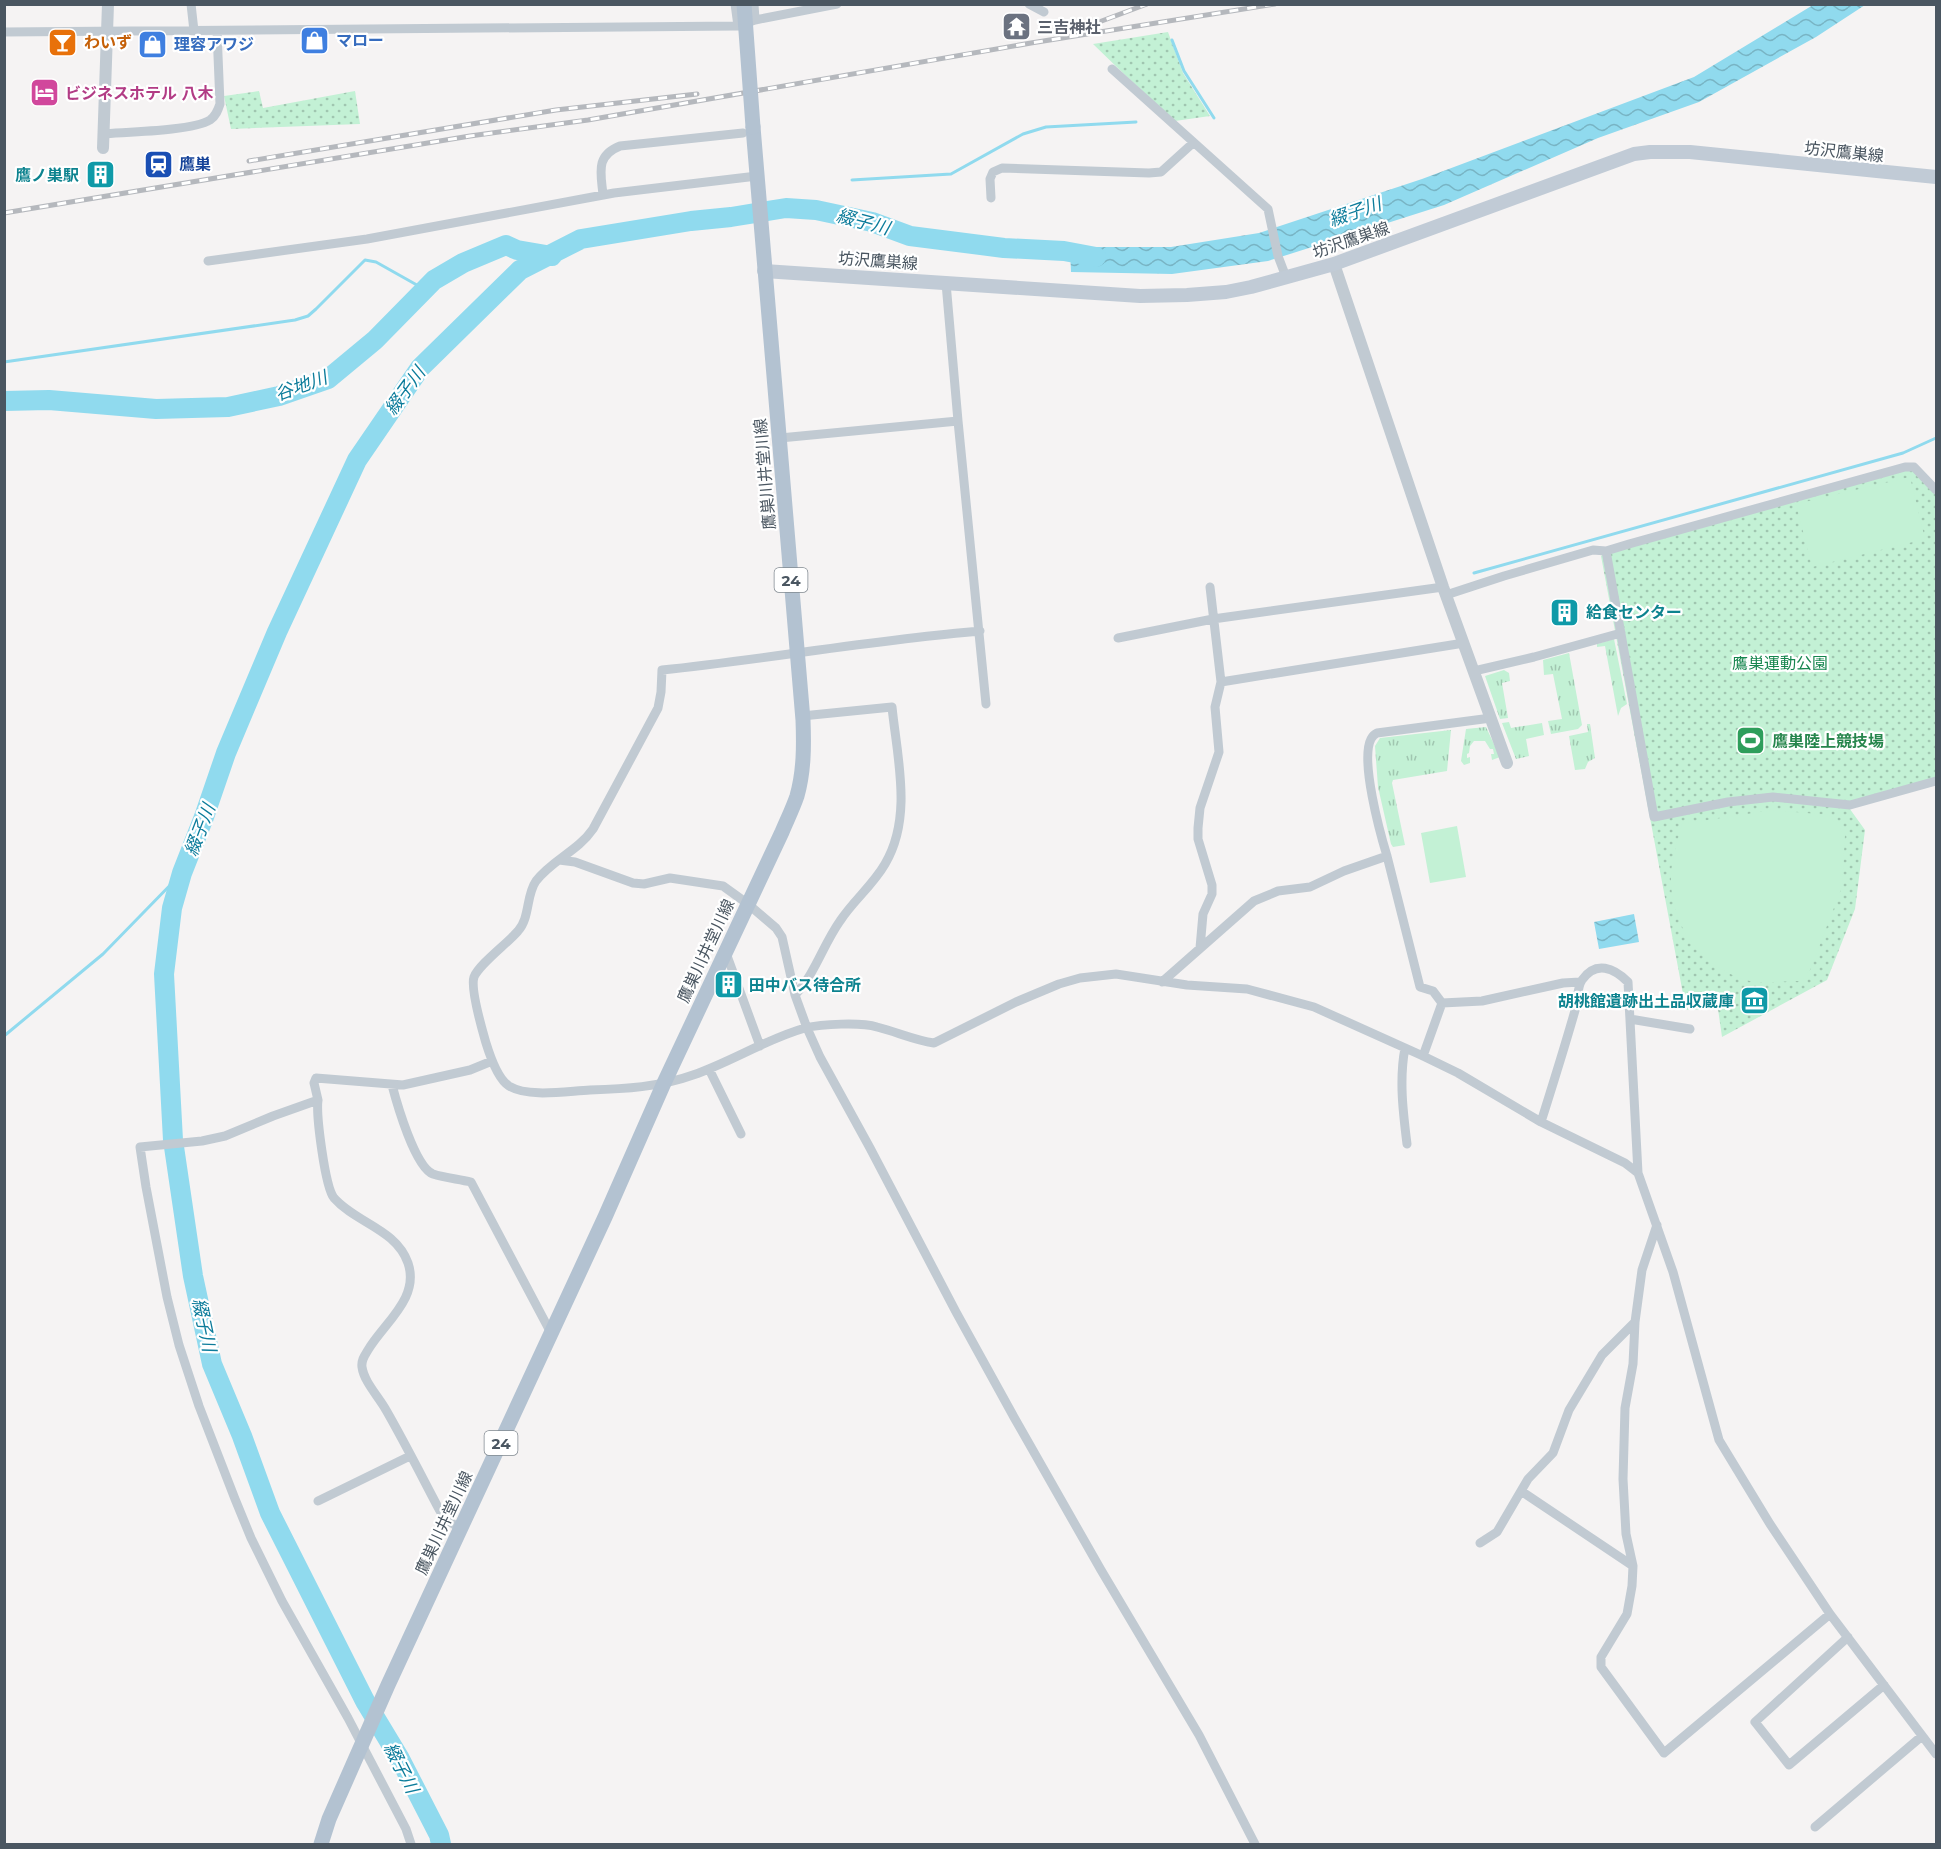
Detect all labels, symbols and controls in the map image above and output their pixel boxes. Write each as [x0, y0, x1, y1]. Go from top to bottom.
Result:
temple icon: 三吉神社 [1000, 11, 1032, 43]
place label: 三吉神社 [1037, 18, 1101, 37]
shop icon: マロー [299, 24, 331, 56]
bar icon: わいず [47, 26, 79, 58]
shop icon: 理容アワジ [137, 28, 169, 60]
place label: マロー [336, 31, 384, 50]
place label: わいず [84, 33, 132, 52]
place label: 理容アワジ [174, 35, 254, 54]
hotel icon: ビジネスホテル 八木 [28, 77, 60, 109]
place label: ビジネスホテル 八木 [65, 84, 214, 103]
street label: 坊沢鷹巣線 [1803, 138, 1885, 166]
station icon: 鷹巣 [142, 148, 174, 180]
place label: 鷹巣 [179, 155, 211, 174]
building icon: 鷹ノ巣駅 [84, 159, 116, 191]
place label: 鷹ノ巣駅 [15, 166, 79, 185]
water label: 綴子川 [1326, 192, 1386, 231]
water label: 綴子川 [834, 204, 894, 240]
street label: 坊沢鷹巣線 [1310, 218, 1392, 262]
street label: 坊沢鷹巣線 [837, 249, 919, 273]
water label: 綴子川 [380, 361, 431, 419]
water label: 谷地川 [272, 366, 332, 406]
street label: 鷹巣川井堂川線 [751, 417, 779, 531]
road number: 24 [774, 568, 808, 592]
building icon: 給食センター [1549, 596, 1581, 628]
place label: 給食センター [1586, 603, 1682, 622]
park label: 鷹巣運動公園 [1732, 654, 1828, 673]
sports icon: 鷹巣陸上競技場 [1735, 725, 1767, 757]
place label: 鷹巣陸上競技場 [1772, 732, 1884, 751]
water label: 綴子川 [180, 799, 221, 859]
street label: 鷹巣川井堂川線 [674, 896, 738, 1006]
building icon: 田中バス待合所 [712, 969, 744, 1001]
place label: 田中バス待合所 [749, 976, 861, 995]
museum icon: 胡桃館遺跡出土品収蔵庫 [1739, 985, 1771, 1017]
place label: 胡桃館遺跡出土品収蔵庫 [1558, 992, 1734, 1011]
water label: 綴子川 [188, 1296, 221, 1356]
road number: 24 [484, 1431, 518, 1455]
street label: 鷹巣川井堂川線 [412, 1468, 476, 1578]
water label: 綴子川 [379, 1739, 424, 1799]

